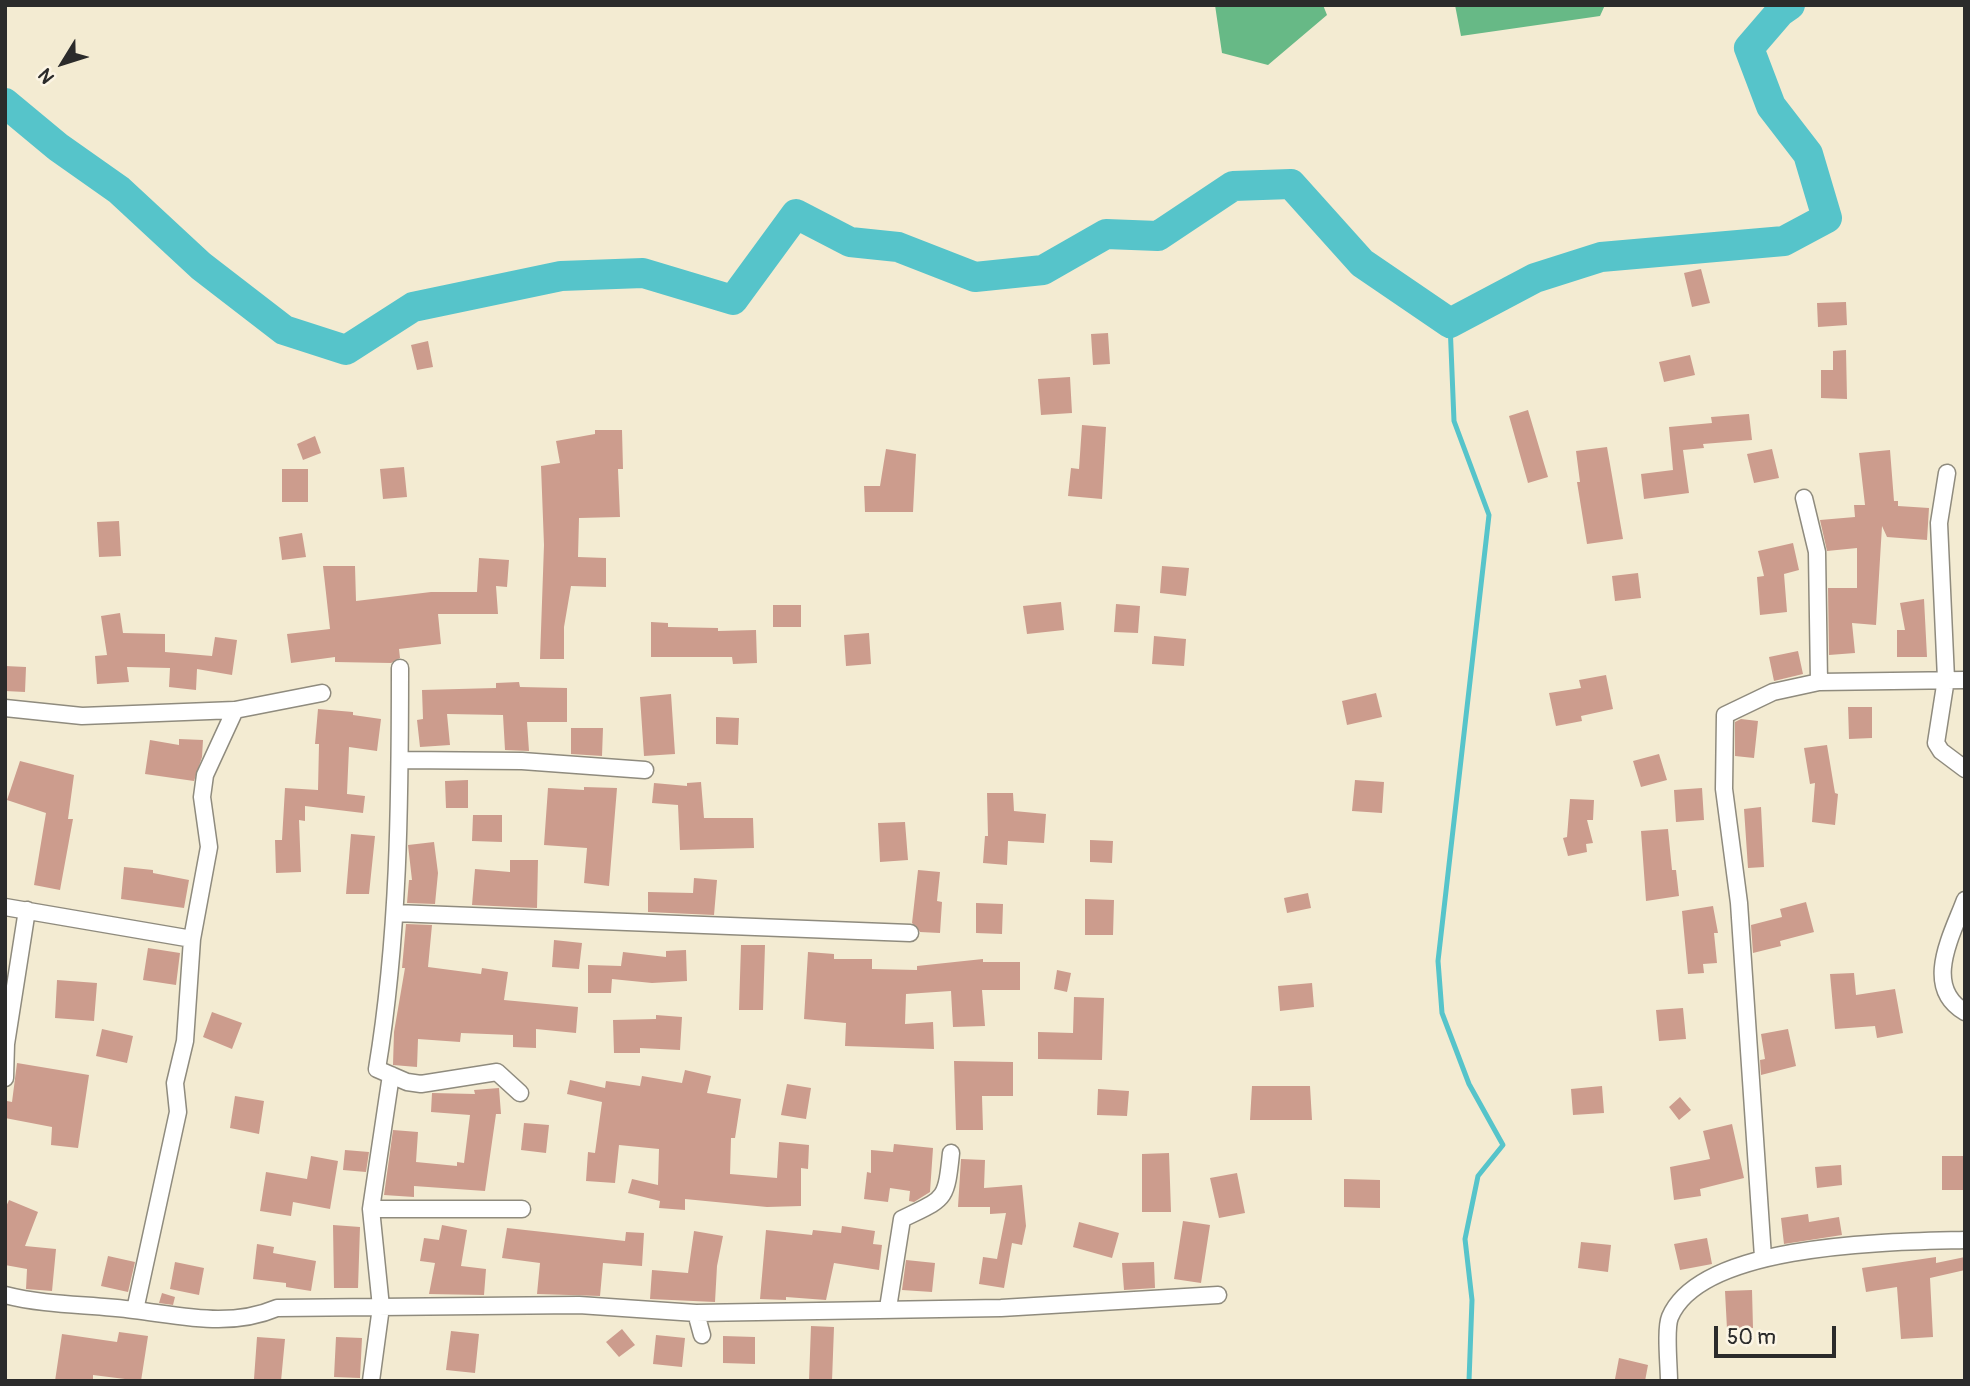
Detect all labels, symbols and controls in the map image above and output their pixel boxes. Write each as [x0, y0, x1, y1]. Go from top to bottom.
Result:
north arrow [28, 28, 98, 98]
text: N [33, 63, 60, 88]
scale bar [1718, 1312, 1840, 1356]
text: 50 m [1727, 1324, 1776, 1351]

